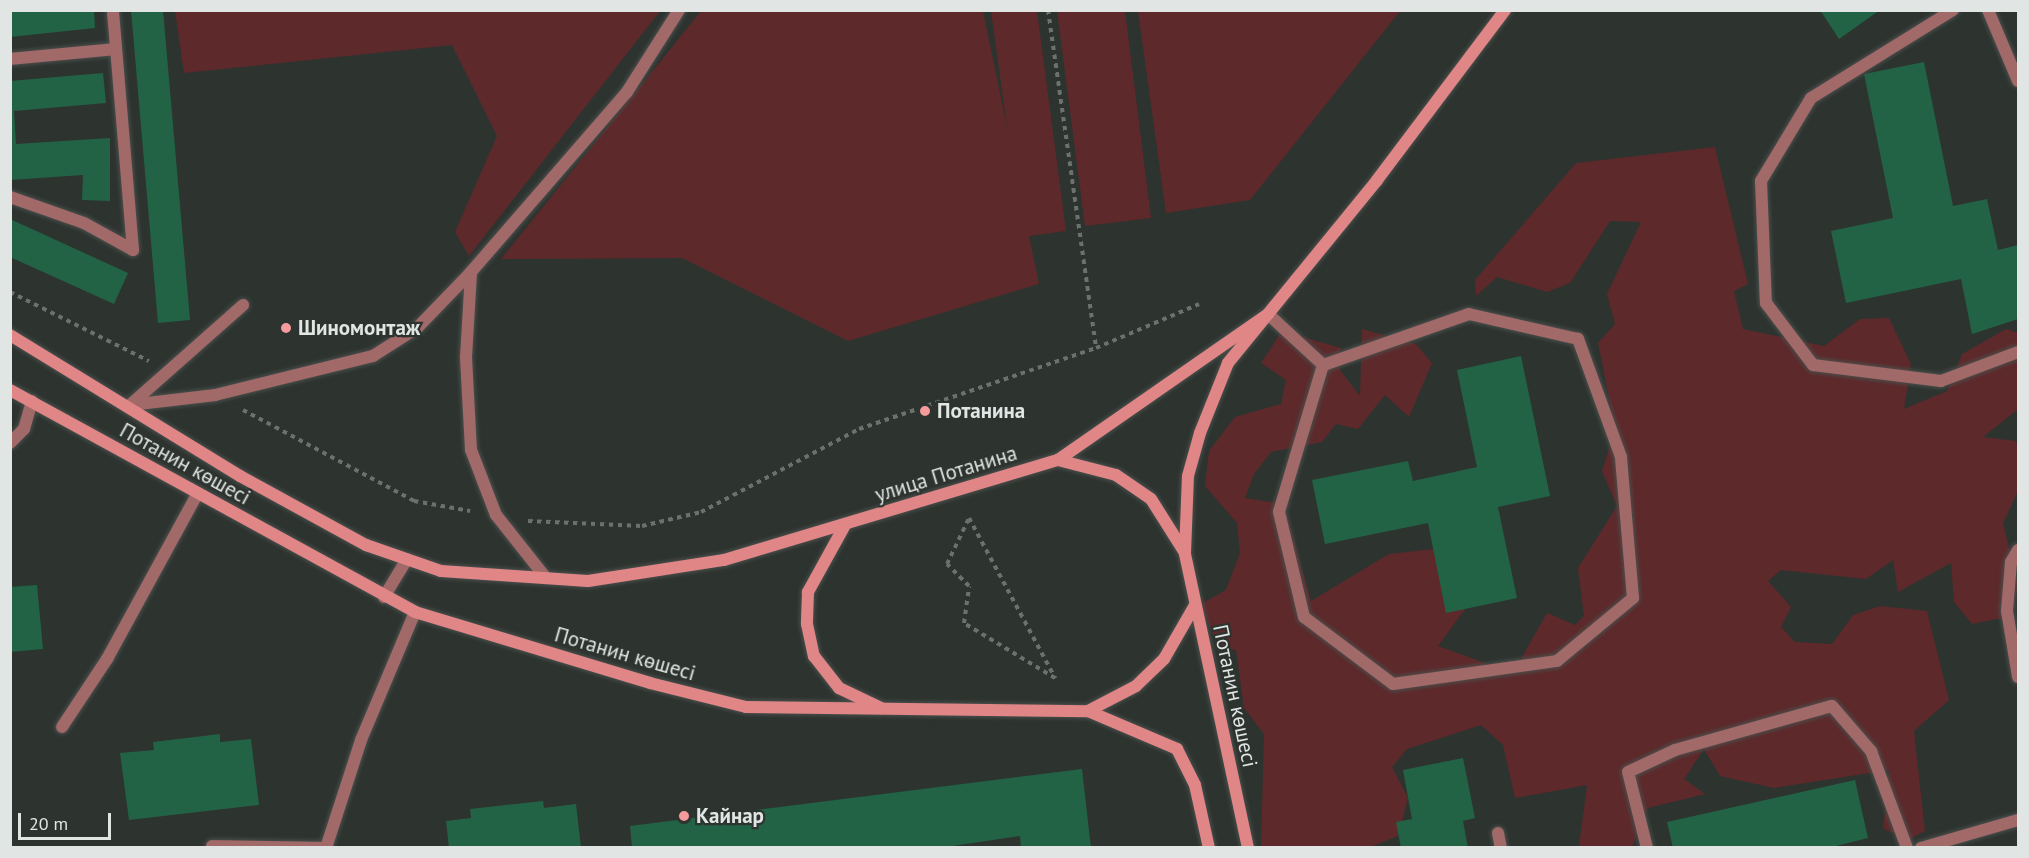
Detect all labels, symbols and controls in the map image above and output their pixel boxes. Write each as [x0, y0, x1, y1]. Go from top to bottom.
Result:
place label: Шиномонтаж [298, 315, 420, 341]
marker: Шиномонтаж [279, 321, 293, 335]
place label: Потанина [937, 398, 1025, 424]
marker: Потанина [918, 404, 932, 418]
street label: Потанин көшесі [115, 418, 255, 510]
street label: улица Потанина [872, 440, 1020, 508]
street label: Потанин көшесі [552, 622, 698, 686]
street label: Потанин көшесі [1208, 622, 1262, 770]
scale bar [21, 801, 114, 839]
place label: Кайнар [696, 803, 764, 829]
marker: Кайнар [677, 809, 691, 823]
text: 20 m [29, 812, 68, 835]

